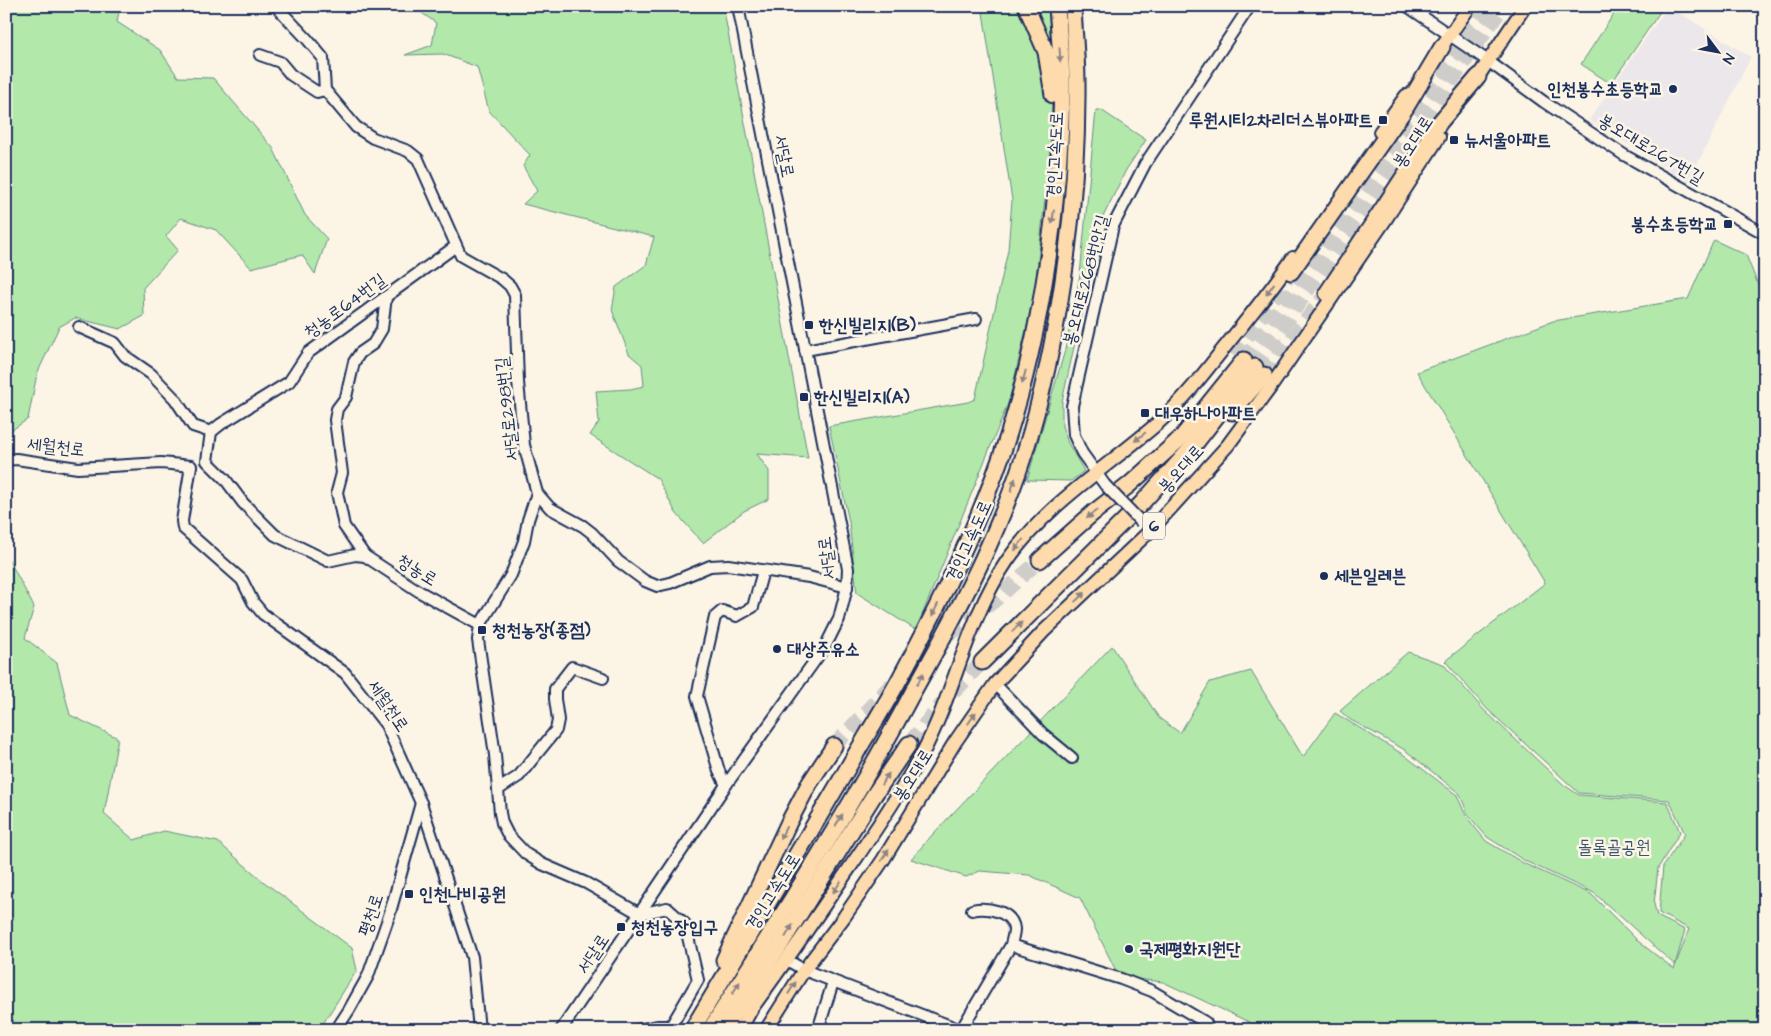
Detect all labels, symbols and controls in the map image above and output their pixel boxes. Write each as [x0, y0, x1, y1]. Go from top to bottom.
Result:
north arrow [1694, 28, 1744, 78]
one-way arrow [1057, 47, 1065, 63]
text: N [1717, 49, 1739, 68]
place label: 인천봉수초등학교 [1547, 77, 1663, 102]
marker: 인천봉수초등학교 [1667, 83, 1679, 95]
street label: 봉오대로267번길 [1593, 107, 1709, 191]
place label: 루원시티2차리더스뷰아파트 [1189, 108, 1373, 133]
street label: 경인고속도로 [1040, 111, 1070, 199]
street label: 봉오대로 [1387, 111, 1439, 173]
marker: 루원시티2차리더스뷰아파트 [1377, 114, 1389, 126]
place label: 뉴서울아파트 [1464, 128, 1551, 153]
street label: 서달로 [768, 132, 800, 180]
marker: 뉴서울아파트 [1448, 134, 1460, 146]
one-way arrow [1049, 209, 1057, 225]
street label: 봉오대로268번안길 [1057, 211, 1116, 348]
place label: 봉수초등학교 [1631, 212, 1718, 237]
marker: 봉수초등학교 [1722, 218, 1734, 230]
street label: 청농로64번길 [299, 267, 392, 344]
one-way arrow [1265, 282, 1275, 296]
place label: 한신빌리지(B) [818, 313, 917, 338]
marker: 한신빌리지(B) [803, 319, 815, 331]
street label: 서달로298번길 [489, 355, 525, 462]
one-way arrow [1020, 369, 1028, 384]
place label: 한신빌리지(A) [813, 385, 910, 410]
marker: 한신빌리지(A) [798, 391, 810, 403]
place label: 대우하나아파트 [1155, 401, 1256, 426]
marker: 대우하나아파트 [1139, 407, 1151, 419]
street label: 세월천로 [26, 432, 86, 462]
one-way arrow [1134, 432, 1147, 443]
street label: 봉오대로 [1152, 439, 1210, 499]
one-way arrow [1009, 478, 1017, 493]
street label: 경인고속도로 [940, 496, 998, 586]
one-way arrow [1086, 508, 1098, 519]
road number: 6 [1143, 512, 1165, 540]
street label: 서달로 [812, 535, 842, 581]
one-way arrow [1014, 538, 1024, 552]
street label: 청농로 [392, 548, 442, 592]
place label: 세븐일레븐 [1334, 564, 1406, 589]
marker: 세븐일레븐 [1318, 570, 1330, 582]
one-way arrow [1073, 591, 1085, 603]
one-way arrow [931, 603, 939, 617]
place label: 청천농장(종점) [492, 618, 591, 643]
one-way arrow [1011, 622, 1023, 634]
marker: 청천농장(종점) [476, 624, 488, 636]
place label: 대상주유소 [787, 637, 859, 662]
marker: 대상주유소 [771, 643, 783, 655]
one-way arrow [916, 673, 925, 686]
street label: 세월천로 [361, 675, 415, 737]
one-way arrow [967, 711, 977, 724]
street label: 봉오대로 [887, 744, 939, 806]
one-way arrow [880, 772, 890, 786]
one-way arrow [835, 814, 844, 827]
one-way arrow [779, 826, 787, 841]
park label: 돌록골공원 [1578, 835, 1650, 860]
street label: 경인고속도로 [739, 849, 807, 935]
one-way arrow [881, 849, 890, 862]
one-way arrow [832, 881, 841, 894]
place label: 인천나비공원 [419, 882, 506, 907]
marker: 인천나비공원 [403, 888, 415, 900]
street label: 평천로 [352, 890, 390, 940]
place label: 청천농장입구 [631, 915, 718, 940]
marker: 청천농장입구 [615, 921, 627, 933]
one-way arrow [784, 924, 793, 937]
street label: 서달로 [570, 929, 616, 979]
place label: 국제평화지원단 [1139, 937, 1241, 962]
marker: 국제평화지원단 [1123, 943, 1135, 955]
one-way arrow [731, 982, 740, 995]
one-way arrow [788, 982, 797, 995]

